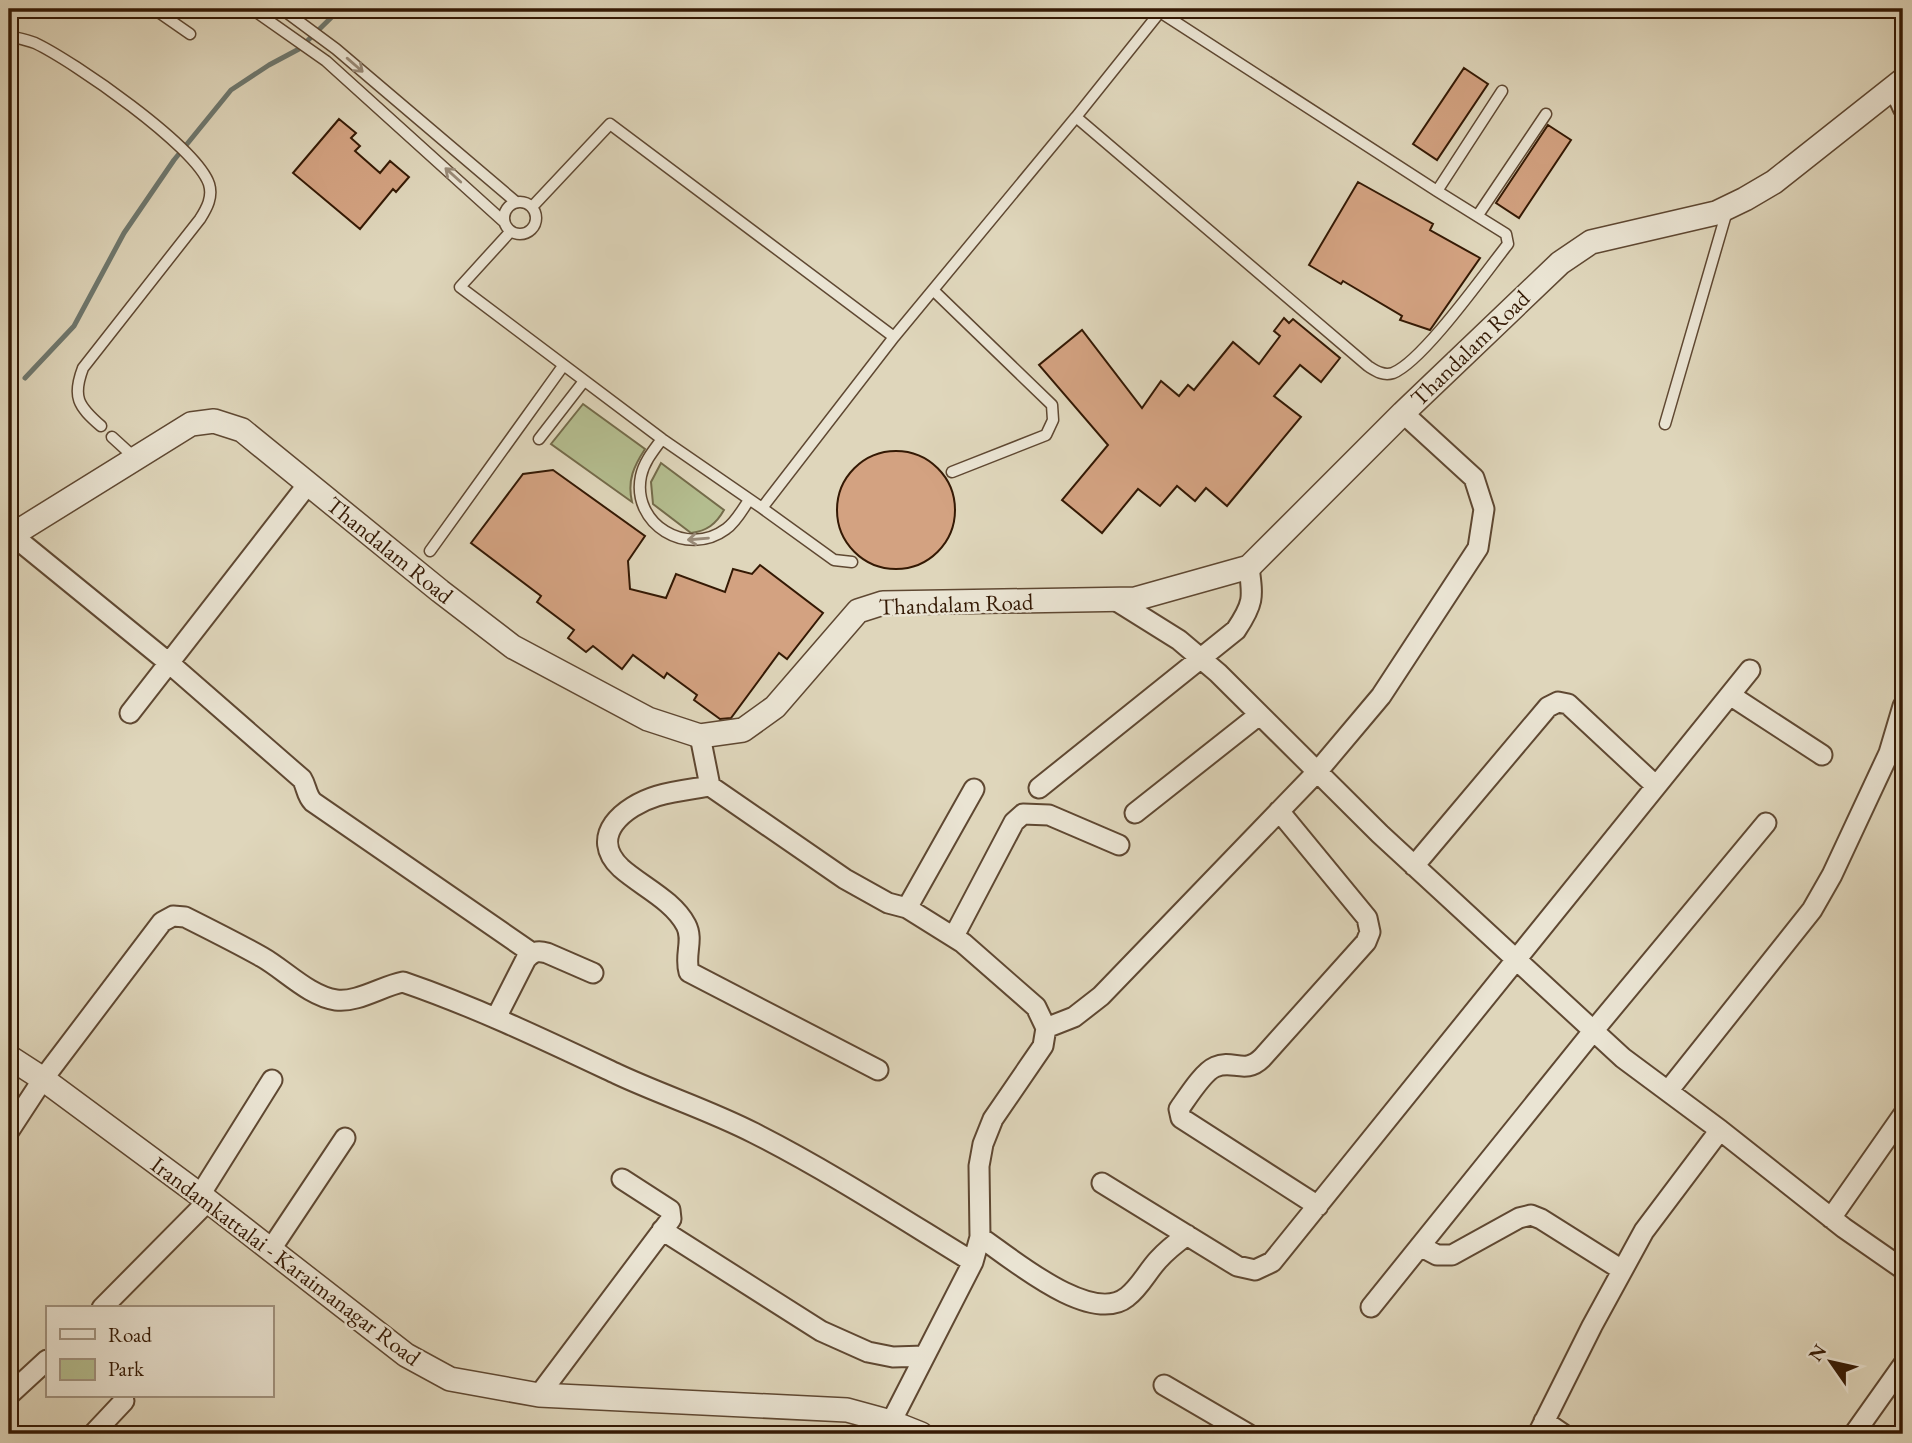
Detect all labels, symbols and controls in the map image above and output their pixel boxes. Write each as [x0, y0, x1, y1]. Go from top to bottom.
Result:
one-way arrow [346, 57, 364, 73]
one-way arrow [444, 168, 462, 184]
street label: Thandalam Road [1404, 283, 1536, 413]
street label: Thandalam Road [320, 490, 460, 611]
one-way arrow [687, 533, 710, 546]
street label: Thandalam Road [878, 586, 1034, 622]
street label: Irandamkattalai - Karaimanagar Road [145, 1150, 427, 1373]
legend [46, 1306, 273, 1398]
text: Road [108, 1321, 152, 1348]
north arrow [1797, 1328, 1867, 1398]
text: N [1803, 1339, 1832, 1366]
text: Park [108, 1355, 145, 1382]

